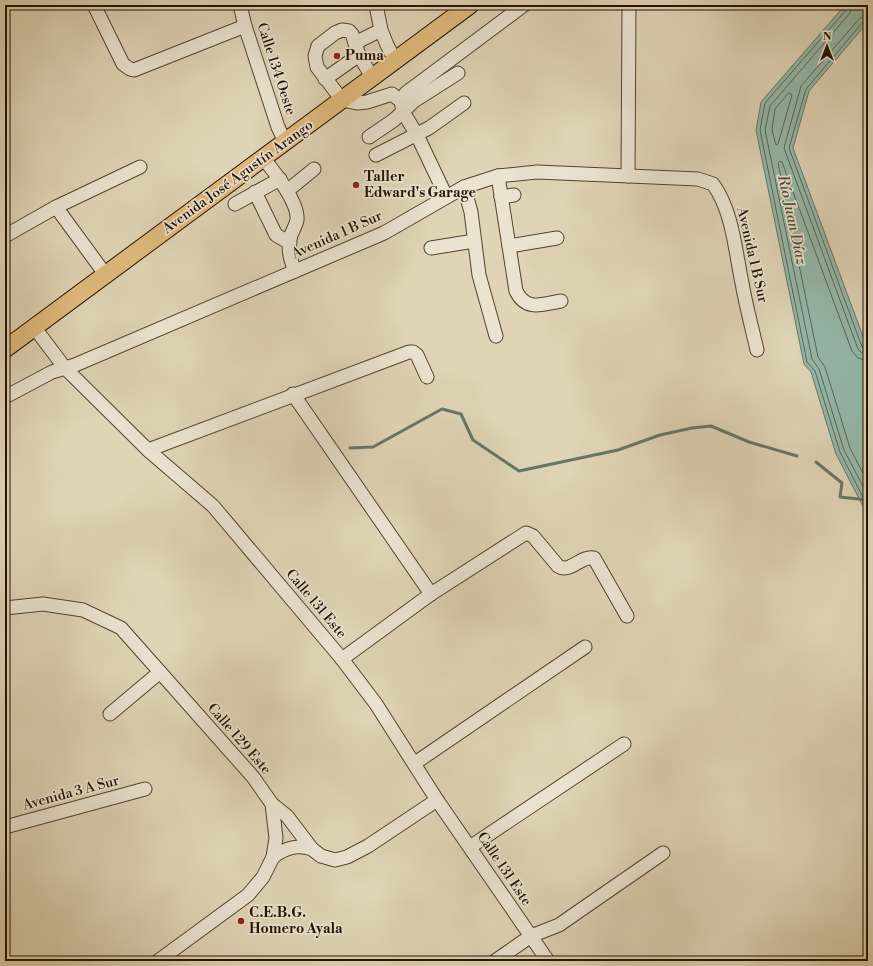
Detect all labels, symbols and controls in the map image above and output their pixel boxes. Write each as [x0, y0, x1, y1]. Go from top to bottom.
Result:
street label: Calle 134 Oeste [253, 20, 299, 118]
north arrow [807, 26, 847, 66]
text: N [823, 30, 832, 44]
place label: Puma [345, 47, 384, 65]
marker: Puma [332, 51, 342, 61]
street label: Avenida José Agustín Arango [158, 116, 317, 238]
place label: Taller Edward's Garage [364, 168, 476, 202]
water label: Río Juan Díaz [773, 172, 811, 267]
marker: Taller Edward's Garage [351, 180, 361, 190]
street label: Avenida 1 B Sur [732, 205, 772, 304]
street label: Avenida 1 B Sur [288, 207, 385, 263]
street label: Calle 131 Este [282, 566, 350, 642]
street label: Calle 129 Este [203, 700, 275, 778]
street label: Avenida 3 A Sur [20, 772, 121, 815]
street label: Calle 131 Este [473, 829, 535, 909]
place label: C.E.B.G. Homero Ayala [249, 904, 343, 938]
marker: C.E.B.G. Homero Ayala [236, 916, 246, 926]

